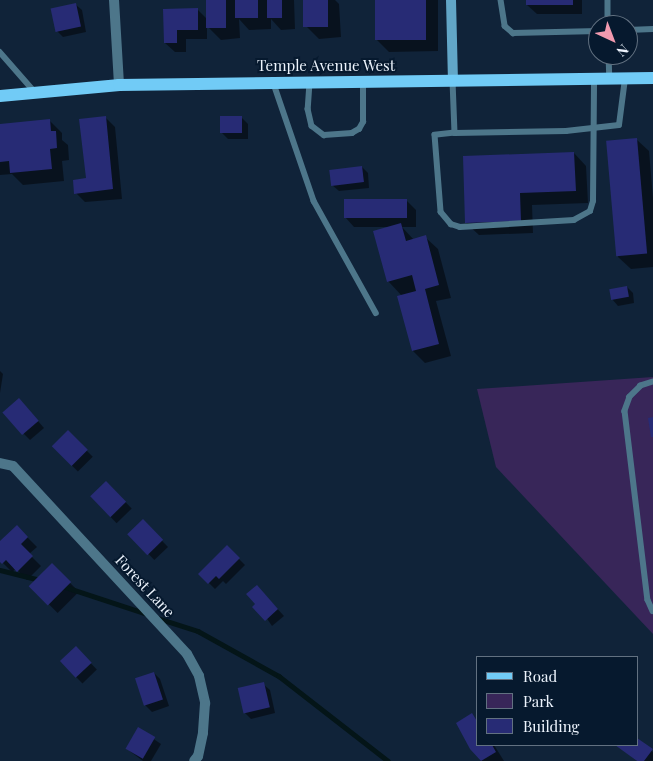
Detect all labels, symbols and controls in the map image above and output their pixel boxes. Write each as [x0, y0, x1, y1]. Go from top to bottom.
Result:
north arrow [588, 15, 638, 65]
text: N [613, 40, 633, 61]
street label: Temple Avenue West [256, 57, 396, 75]
street label: Forest Lane [111, 551, 179, 621]
legend [476, 656, 638, 746]
text: Road [523, 666, 557, 686]
text: Park [523, 691, 554, 711]
text: Building [523, 716, 579, 736]

